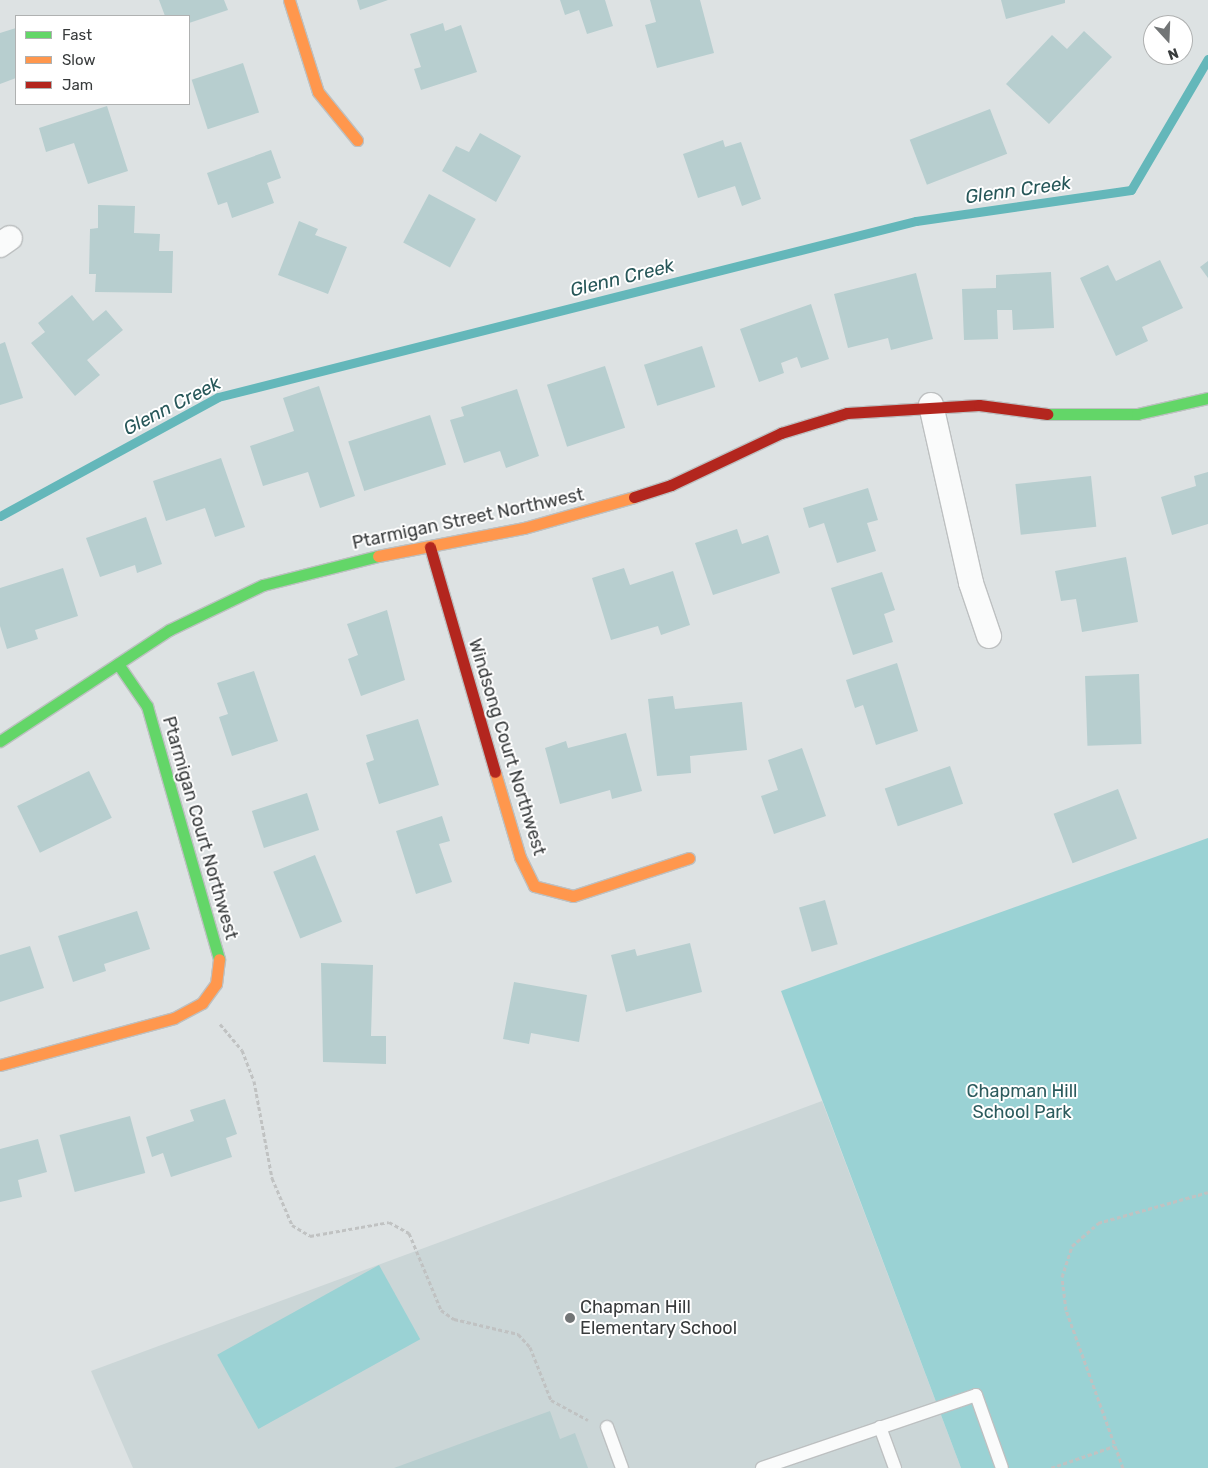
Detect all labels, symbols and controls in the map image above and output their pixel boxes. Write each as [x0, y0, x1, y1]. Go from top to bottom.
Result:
legend [15, 15, 190, 105]
north arrow [1143, 15, 1193, 65]
text: Fast [62, 26, 92, 44]
text: N [1165, 44, 1181, 63]
text: Slow [62, 51, 95, 69]
text: Jam [62, 76, 93, 94]
water label: Glenn Creek [964, 171, 1072, 209]
water label: Glenn Creek [567, 254, 677, 302]
water label: Glenn Creek [119, 372, 225, 440]
street label: Ptarmigan Street Northwest [350, 484, 586, 554]
street label: Windsong Court Northwest [464, 636, 550, 858]
street label: Ptarmigan Court Northwest [158, 714, 242, 942]
park label: Chapman Hill School Park [967, 1081, 1077, 1124]
place label: Chapman Hill Elementary School [580, 1297, 738, 1340]
marker: Chapman Hill Elementary School [564, 1312, 576, 1324]

